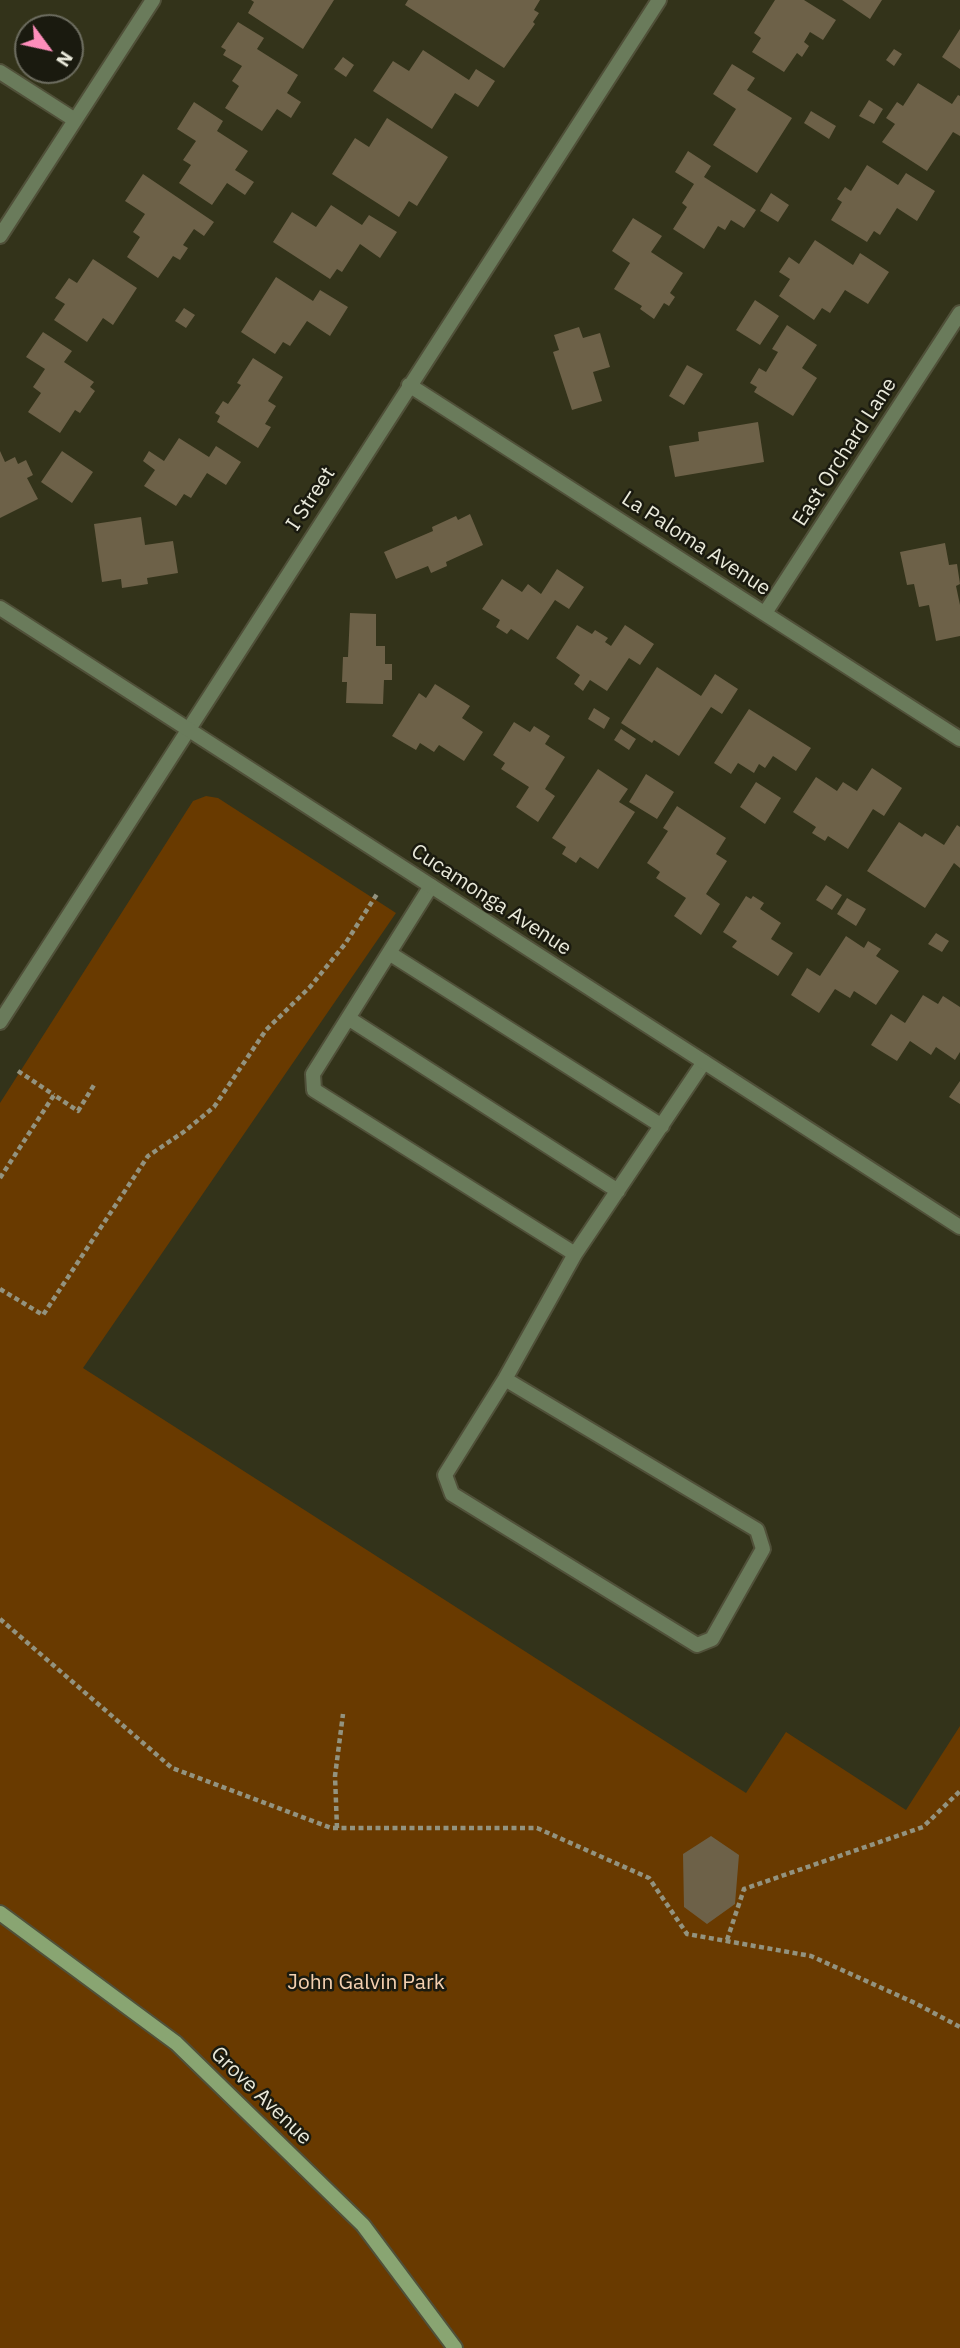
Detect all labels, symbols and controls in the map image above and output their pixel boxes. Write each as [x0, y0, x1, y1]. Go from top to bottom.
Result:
north arrow [14, 14, 84, 84]
text: N [51, 47, 79, 72]
street label: East Orchard Lane [788, 373, 902, 531]
street label: I Street [281, 462, 341, 536]
street label: La Paloma Avenue [617, 486, 775, 602]
street label: Cucamonga Avenue [406, 839, 576, 961]
park label: John Galvin Park [287, 1970, 445, 1996]
street label: Grove Avenue [205, 2042, 317, 2150]

